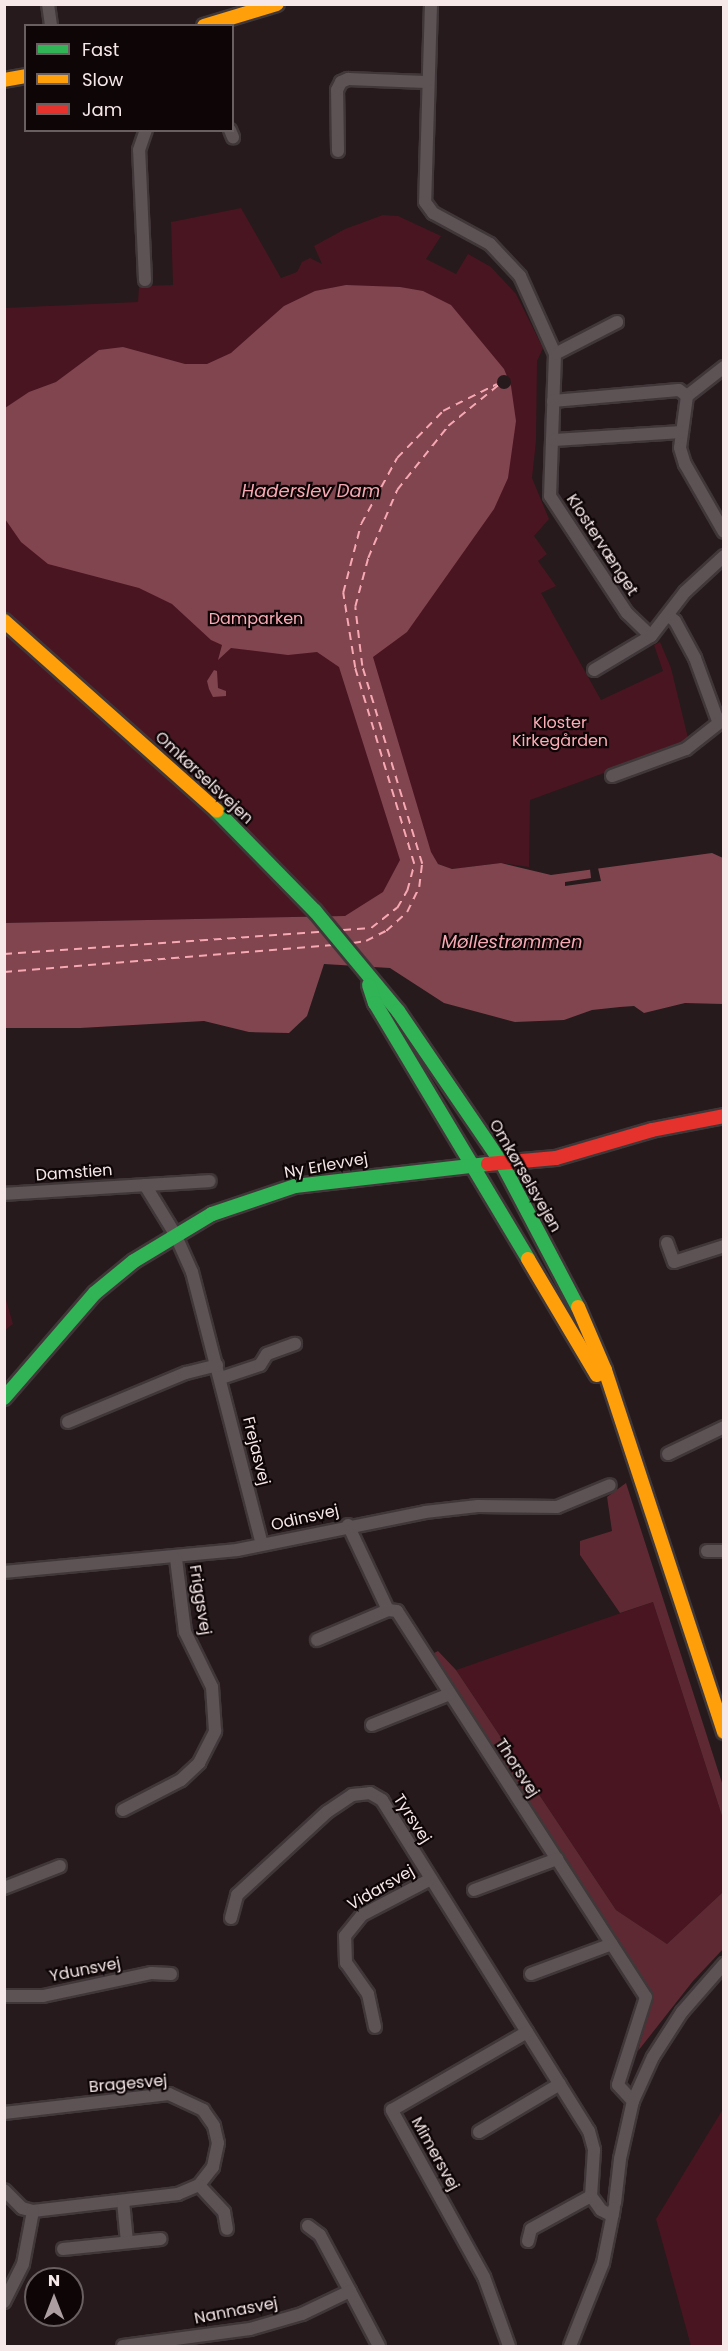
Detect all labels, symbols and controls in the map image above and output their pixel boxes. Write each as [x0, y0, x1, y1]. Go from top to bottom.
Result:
legend [24, 24, 234, 132]
text: Fast [82, 37, 119, 62]
text: Slow [82, 67, 123, 92]
text: Jam [82, 97, 122, 122]
water label: Haderslev Dam [242, 480, 380, 502]
street label: Klostervænget [562, 491, 642, 599]
park label: Damparken [209, 609, 303, 629]
park label: Kloster Kirkegården [512, 713, 608, 751]
street label: Omkørselsvejen [151, 728, 257, 828]
water label: Møllestrømmen [442, 931, 582, 953]
street label: Omkørselsvejen [485, 1116, 565, 1236]
street label: Ny Erlevvej [283, 1149, 369, 1183]
street label: Damstien [35, 1161, 113, 1185]
street label: Frejasvej [238, 1415, 274, 1487]
street label: Odinsvej [269, 1501, 341, 1535]
street label: Friggsvej [185, 1564, 215, 1636]
street label: Thorsvej [491, 1735, 543, 1801]
street label: Tyrsvej [389, 1791, 435, 1847]
street label: Vidarsvej [344, 1861, 418, 1915]
street label: Ydunsvej [48, 1954, 122, 1986]
street label: Bragesvej [88, 2071, 168, 2097]
street label: Mimersvej [407, 2114, 463, 2194]
north arrow [24, 2267, 84, 2327]
text: N [48, 2269, 60, 2292]
street label: Nannasvej [193, 2294, 279, 2328]

